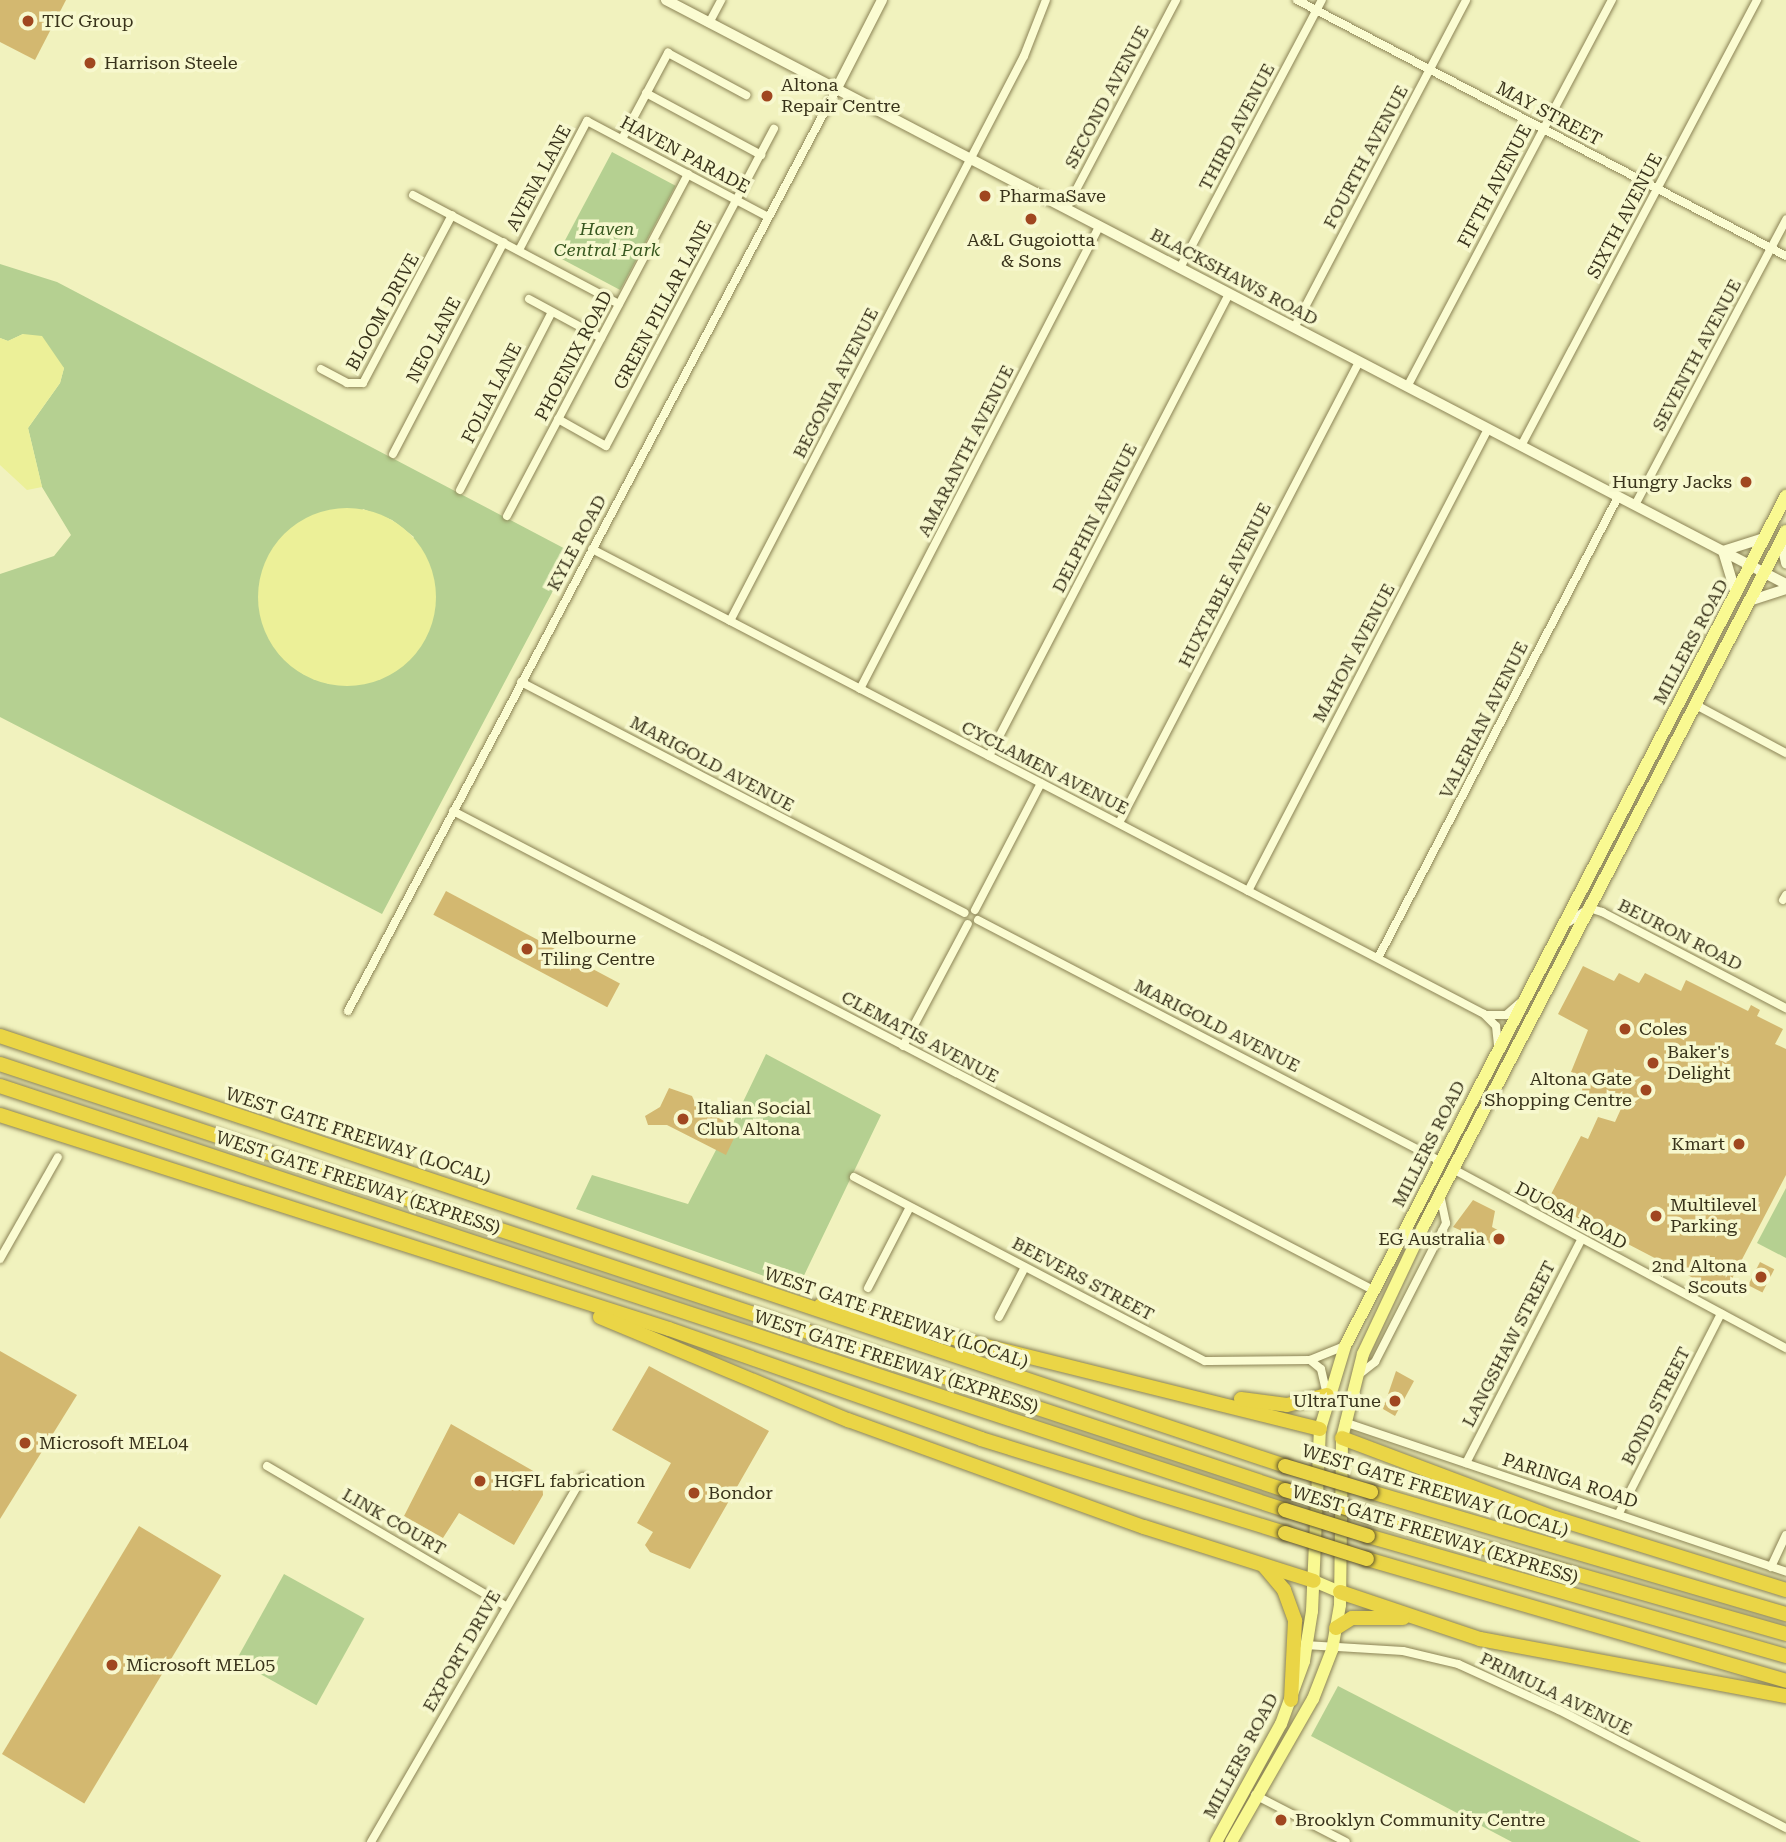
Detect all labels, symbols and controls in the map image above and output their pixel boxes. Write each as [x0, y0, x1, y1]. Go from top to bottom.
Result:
place label: TIC Group [42, 10, 134, 32]
marker: TIC Group [20, 13, 36, 29]
street label: SECOND AVENUE [1060, 22, 1154, 172]
place label: Harrison Steele [104, 52, 238, 74]
marker: Harrison Steele [82, 55, 98, 71]
street label: THIRD AVENUE [1194, 60, 1280, 194]
place label: Altona Repair Centre [781, 75, 900, 118]
street label: MAY STREET [1493, 77, 1605, 151]
street label: FOURTH AVENUE [1319, 82, 1413, 232]
marker: Altona Repair Centre [759, 88, 775, 104]
street label: HAVEN PARADE [616, 112, 754, 198]
street label: AVENA LANE [502, 121, 576, 235]
street label: FIFTH AVENUE [1453, 121, 1537, 251]
street label: SIXTH AVENUE [1583, 150, 1667, 282]
place label: PharmaSave [999, 185, 1106, 207]
marker: PharmaSave [977, 188, 993, 204]
marker: A&L Gugoiotta & Sons [1023, 211, 1039, 227]
street label: GREEN PILLAR LANE [609, 217, 717, 393]
park label: Haven Central Park [554, 219, 660, 262]
street label: BLACKSHAWS ROAD [1147, 224, 1321, 330]
place label: A&L Gugoiotta & Sons [967, 230, 1095, 272]
street label: BLOOM DRIVE [342, 250, 424, 374]
street label: SEVENTH AVENUE [1648, 275, 1746, 435]
street label: PHOENIX ROAD [531, 287, 617, 425]
street label: NEO LANE [402, 293, 466, 387]
street label: BEGONIA AVENUE [789, 304, 883, 462]
street label: FOLIA LANE [457, 339, 527, 447]
street label: AMARANTH AVENUE [913, 362, 1019, 540]
street label: DELPHIN AVENUE [1048, 440, 1142, 596]
place label: Hungry Jacks [1612, 471, 1732, 493]
marker: Hungry Jacks [1738, 474, 1754, 490]
street label: KYLE ROAD [543, 491, 611, 595]
street label: HUXTABLE AVENUE [1174, 499, 1276, 671]
street label: MILLERS ROAD [1649, 576, 1733, 708]
street label: MAHON AVENUE [1308, 580, 1400, 726]
street label: VALERIAN AVENUE [1435, 638, 1533, 802]
street label: MARIGOLD AVENUE [626, 712, 798, 816]
street label: CYCLAMEN AVENUE [958, 716, 1132, 820]
street label: BEURON ROAD [1614, 894, 1746, 976]
place label: Melbourne Tiling Centre [541, 928, 655, 970]
marker: Melbourne Tiling Centre [519, 941, 535, 957]
street label: MARIGOLD AVENUE [1131, 975, 1303, 1077]
street label: CLEMATIS AVENUE [838, 986, 1002, 1088]
place label: Coles [1639, 1018, 1687, 1040]
marker: Coles [1617, 1021, 1633, 1037]
place label: Baker's Delight [1667, 1042, 1731, 1084]
marker: Baker's Delight [1645, 1055, 1661, 1071]
place label: Altona Gate Shopping Centre [1484, 1069, 1632, 1112]
street label: MILLERS ROAD [1388, 1077, 1470, 1211]
marker: Altona Gate Shopping Centre [1638, 1082, 1654, 1098]
street label: WEST GATE FREEWAY (LOCAL) [223, 1083, 493, 1189]
place label: Italian Social Club Altona [697, 1098, 811, 1140]
marker: Italian Social Club Altona [675, 1111, 691, 1127]
street label: WEST GATE FREEWAY (EXPRESS) [213, 1127, 503, 1239]
place label: Kmart [1671, 1133, 1725, 1155]
marker: Kmart [1731, 1136, 1747, 1152]
street label: DUOSA ROAD [1511, 1177, 1631, 1255]
place label: Multilevel Parking [1670, 1195, 1757, 1238]
marker: Multilevel Parking [1648, 1208, 1664, 1224]
place label: EG Australia [1378, 1228, 1485, 1250]
marker: EG Australia [1491, 1231, 1507, 1247]
street label: BEEVERS STREET [1008, 1232, 1158, 1326]
place label: 2nd Altona Scouts [1652, 1256, 1747, 1298]
street label: LANGSHAW STREET [1458, 1257, 1560, 1431]
street label: WEST GATE FREEWAY (LOCAL) [761, 1263, 1031, 1373]
marker: 2nd Altona Scouts [1753, 1269, 1769, 1285]
street label: WEST GATE FREEWAY (EXPRESS) [751, 1306, 1041, 1418]
street label: BOND STREET [1617, 1343, 1695, 1469]
place label: UltraTune [1293, 1390, 1381, 1412]
marker: UltraTune [1387, 1393, 1403, 1409]
place label: Microsoft MEL04 [39, 1432, 188, 1454]
marker: Microsoft MEL04 [17, 1435, 33, 1451]
street label: WEST GATE FREEWAY (LOCAL) [1299, 1440, 1571, 1542]
street label: PARINGA ROAD [1500, 1449, 1640, 1513]
place label: HGFL fabrication [494, 1470, 645, 1492]
marker: HGFL fabrication [472, 1473, 488, 1489]
street label: WEST GATE FREEWAY (EXPRESS) [1289, 1481, 1581, 1589]
place label: Bondor [708, 1482, 773, 1504]
street label: LINK COURT [338, 1484, 450, 1560]
marker: Bondor [686, 1485, 702, 1501]
street label: EXPORT DRIVE [418, 1586, 506, 1716]
street label: PRIMULA AVENUE [1476, 1648, 1636, 1740]
place label: Microsoft MEL05 [126, 1654, 275, 1676]
marker: Microsoft MEL05 [104, 1657, 120, 1673]
street label: MILLERS ROAD [1199, 1690, 1283, 1822]
place label: Brooklyn Community Centre [1295, 1809, 1545, 1831]
marker: Brooklyn Community Centre [1273, 1812, 1289, 1828]

